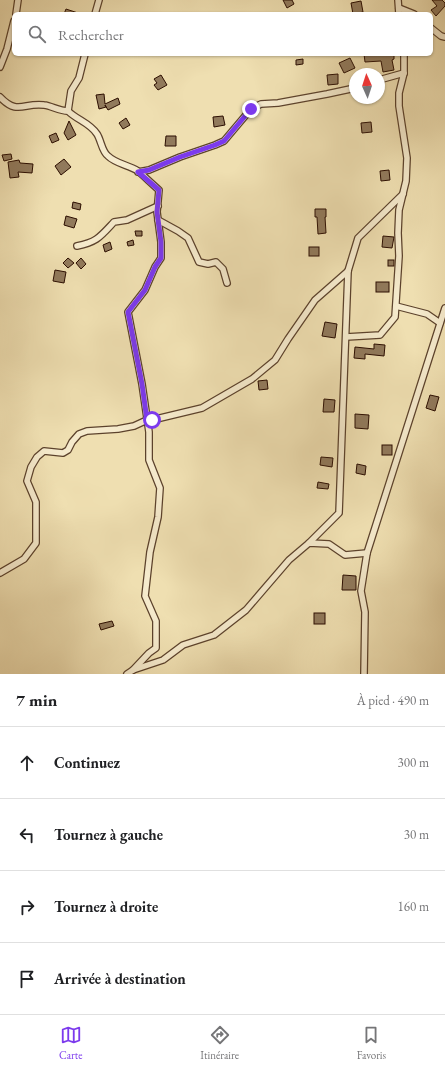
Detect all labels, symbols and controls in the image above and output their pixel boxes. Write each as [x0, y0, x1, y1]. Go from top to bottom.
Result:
search box [12, 12, 433, 56]
icon: search [26, 23, 48, 45]
text: Rechercher [58, 25, 124, 44]
north arrow [349, 68, 385, 104]
route end [242, 100, 260, 118]
route start [143, 411, 161, 429]
text: 7 min [16, 689, 57, 711]
text: À pied · 490 m [357, 692, 429, 709]
icon: ahead [16, 752, 38, 774]
text: Continuez [54, 753, 120, 772]
text: 300 m [398, 754, 429, 771]
icon: left [16, 824, 38, 846]
text: Tournez à gauche [54, 825, 163, 844]
text: 30 m [404, 826, 429, 843]
icon: right [16, 896, 38, 918]
text: Tournez à droite [54, 897, 158, 916]
text: 160 m [398, 898, 429, 915]
icon: arrive [16, 968, 38, 990]
text: Arrivée à destination [54, 969, 186, 988]
tab: Carte [59, 1024, 83, 1062]
tab: Itinéraire [200, 1024, 239, 1062]
tab: Favoris [357, 1024, 386, 1062]

